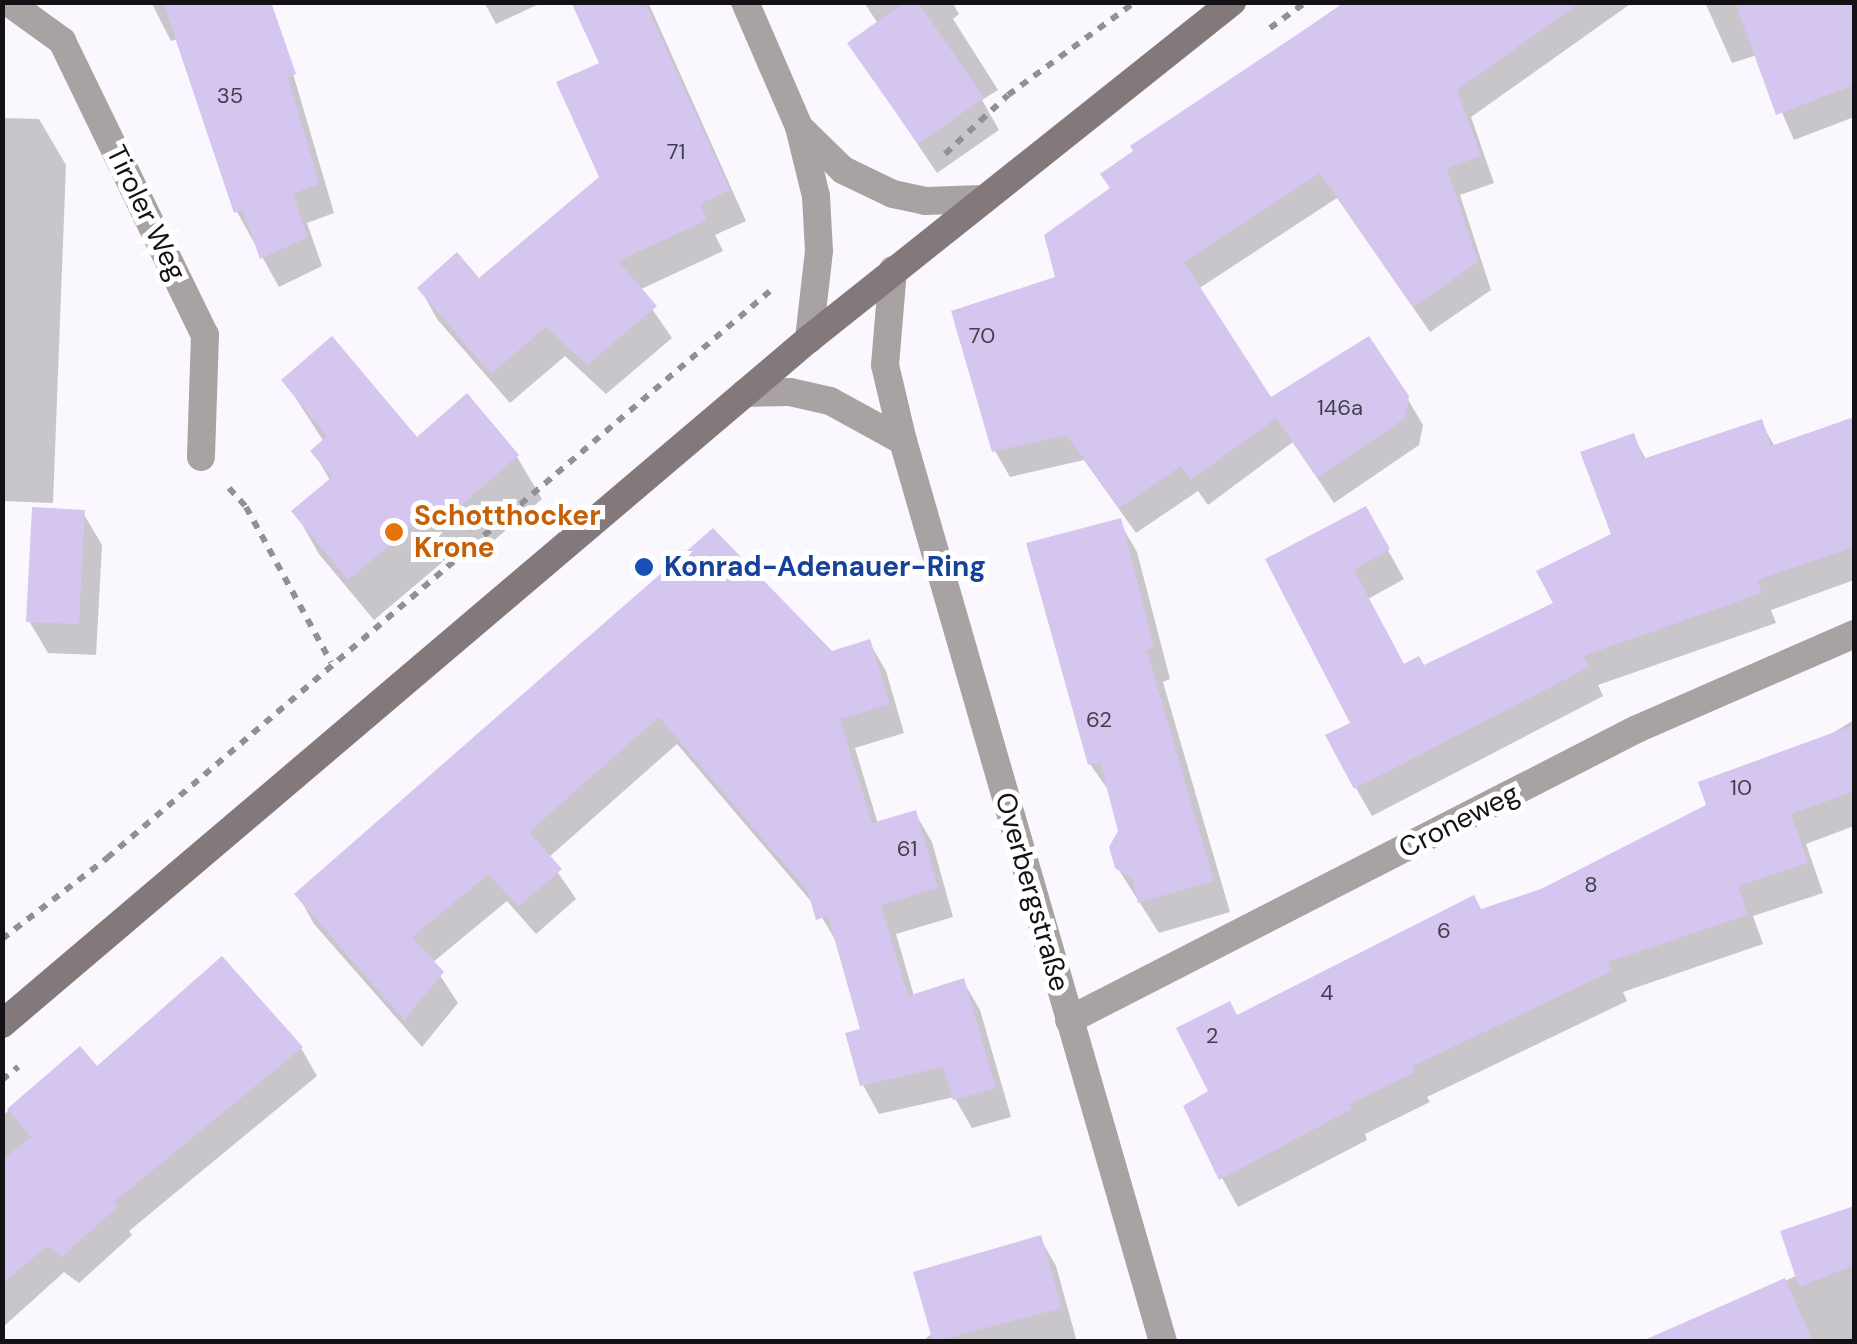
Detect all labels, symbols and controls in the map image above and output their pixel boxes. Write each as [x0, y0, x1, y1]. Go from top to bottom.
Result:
house number: 35 [217, 83, 243, 109]
house number: 71 [667, 139, 685, 165]
street label: Tiroler Weg [99, 140, 193, 286]
house number: 70 [969, 323, 995, 349]
house number: 146a [1317, 395, 1363, 421]
place label: Schotthocker Krone [414, 499, 601, 565]
marker: Schotthocker Krone [383, 521, 405, 543]
place label: Konrad-Adenauer-Ring [664, 550, 986, 584]
marker: Konrad-Adenauer-Ring [633, 556, 655, 578]
house number: 62 [1086, 707, 1112, 733]
house number: 10 [1730, 775, 1752, 801]
street label: Croneweg [1393, 776, 1525, 866]
street label: Overbergstraße [988, 789, 1076, 995]
house number: 61 [897, 836, 917, 862]
house number: 8 [1584, 872, 1598, 898]
house number: 6 [1437, 918, 1451, 944]
house number: 4 [1320, 980, 1334, 1006]
house number: 2 [1206, 1023, 1218, 1049]

